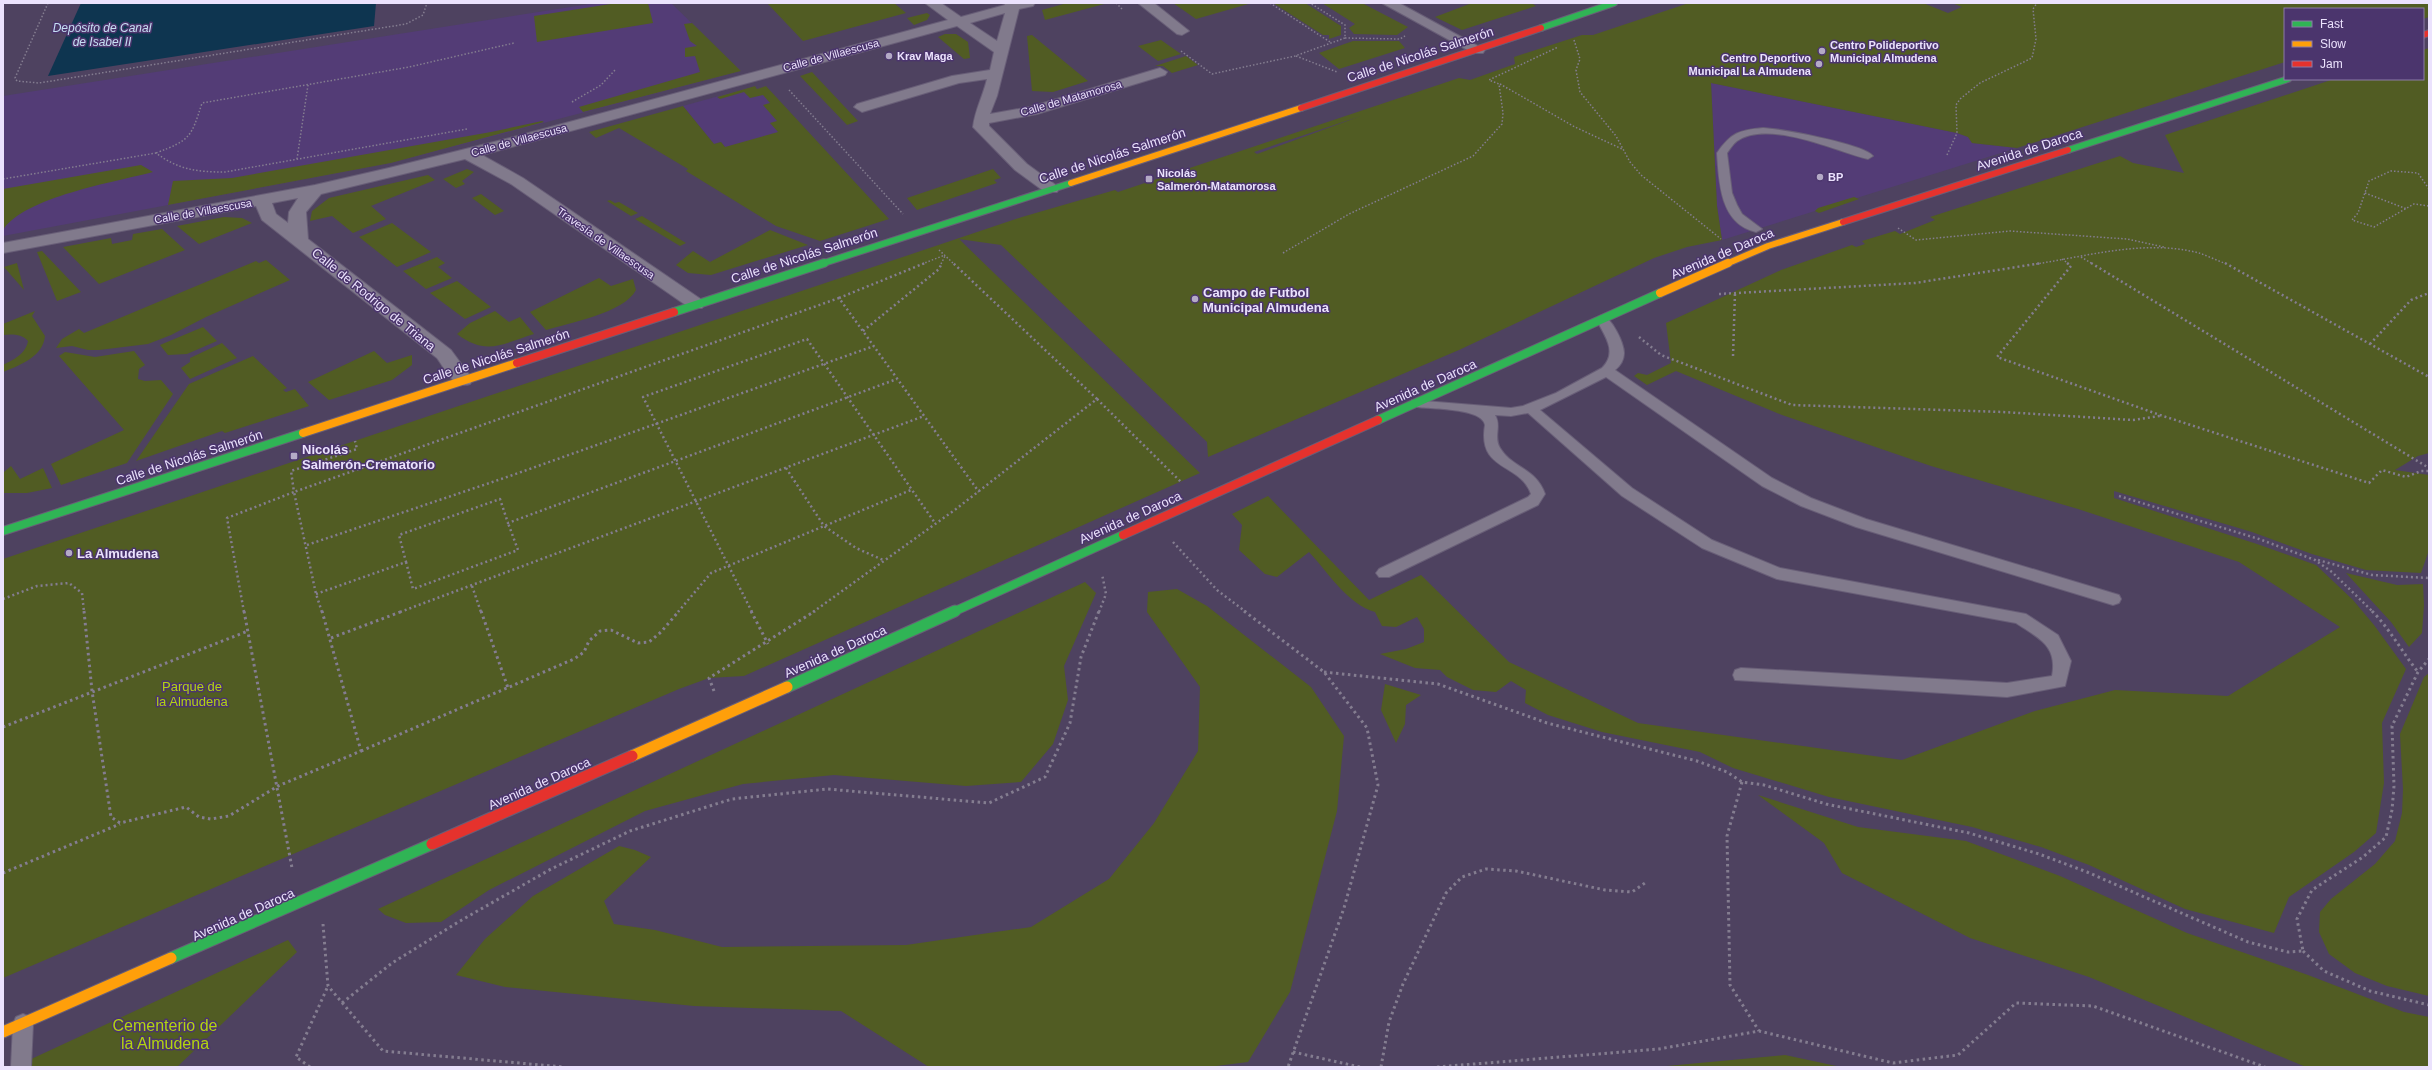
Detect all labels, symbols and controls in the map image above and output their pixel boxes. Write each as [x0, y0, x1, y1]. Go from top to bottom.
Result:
legend [2284, 8, 2424, 80]
text: Fast [2320, 17, 2344, 31]
water label: Depósito de Canal de Isabel II [53, 21, 152, 49]
street label: Calle de Nicolás Salmerón [1345, 24, 1495, 85]
street label: Calle de Villaescusa [782, 36, 881, 74]
text: Slow [2320, 37, 2346, 51]
place label: Centro Polideportivo Municipal Almudena [1830, 39, 1939, 64]
marker: Centro Polideportivo Municipal Almudena [1817, 46, 1827, 56]
place label: Krav Maga [897, 50, 954, 62]
marker: Krav Maga [884, 51, 894, 61]
place label: Centro Deportivo Municipal La Almudena [1689, 52, 1812, 77]
text: Jam [2320, 57, 2343, 71]
marker: Centro Deportivo Municipal La Almudena [1814, 59, 1824, 69]
street label: Calle de Matamorosa [1019, 78, 1124, 118]
street label: Calle de Villaescusa [470, 121, 569, 159]
street label: Calle de Nicolás Salmerón [1037, 125, 1187, 186]
street label: Avenida de Daroca [1974, 125, 2085, 174]
place label: Nicolás Salmerón-Matamorosa [1157, 167, 1276, 192]
place label: BP [1828, 171, 1843, 183]
marker: BP [1815, 172, 1825, 182]
marker: Nicolás Salmerón-Matamorosa [1144, 174, 1154, 184]
street label: Calle de Villaescusa [153, 196, 254, 225]
street label: Travesía de Villaescusa [555, 205, 658, 282]
street label: Calle de Nicolás Salmerón [729, 225, 879, 286]
street label: Avenida de Daroca [1668, 225, 1777, 282]
street label: Calle de Rodrigo de Triana [309, 245, 439, 354]
place label: Campo de Futbol Municipal Almudena [1203, 285, 1330, 315]
marker: Campo de Futbol Municipal Almudena [1190, 294, 1200, 304]
street label: Calle de Nicolás Salmerón [421, 326, 571, 387]
street label: Avenida de Daroca [1372, 356, 1479, 415]
street label: Calle de Nicolás Salmerón [114, 427, 264, 488]
place label: Nicolás Salmerón-Crematorio [302, 442, 435, 472]
marker: Nicolás Salmerón-Crematorio [289, 451, 299, 461]
street label: Avenida de Daroca [1077, 488, 1184, 547]
place label: La Almudena [77, 546, 159, 561]
marker: La Almudena [64, 548, 74, 558]
street label: Avenida de Daroca [782, 622, 889, 681]
park label: Parque de la Almudena [156, 679, 229, 709]
street label: Avenida de Daroca [486, 754, 593, 813]
street label: Avenida de Daroca [190, 885, 297, 944]
park label: Cementerio de la Almudena [113, 1017, 218, 1052]

